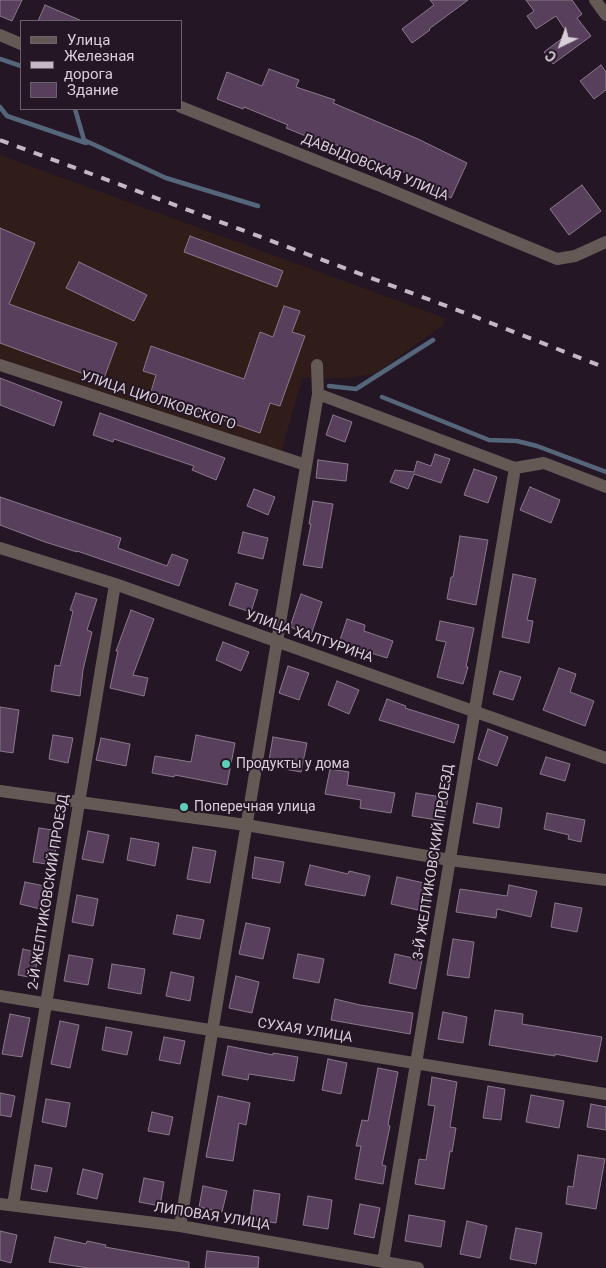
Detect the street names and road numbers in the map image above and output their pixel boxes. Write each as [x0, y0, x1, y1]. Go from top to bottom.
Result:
street label: ДАВЫДОВСКАЯ УЛИЦА [299, 131, 451, 205]
street label: УЛИЦА ЦИОЛКОВСКОГО [78, 368, 238, 434]
street label: УЛИЦА ХАЛТУРИНА [243, 607, 375, 667]
street label: 3-Й ЖЕЛТИКОВСКИЙ ПРОЕЗД [410, 763, 458, 961]
street label: 2-Й ЖЕЛТИКОВСКИЙ ПРОЕЗД [25, 793, 73, 991]
street label: СУХАЯ УЛИЦА [256, 1015, 354, 1047]
street label: ЛИПОВАЯ УЛИЦА [153, 1200, 271, 1234]

